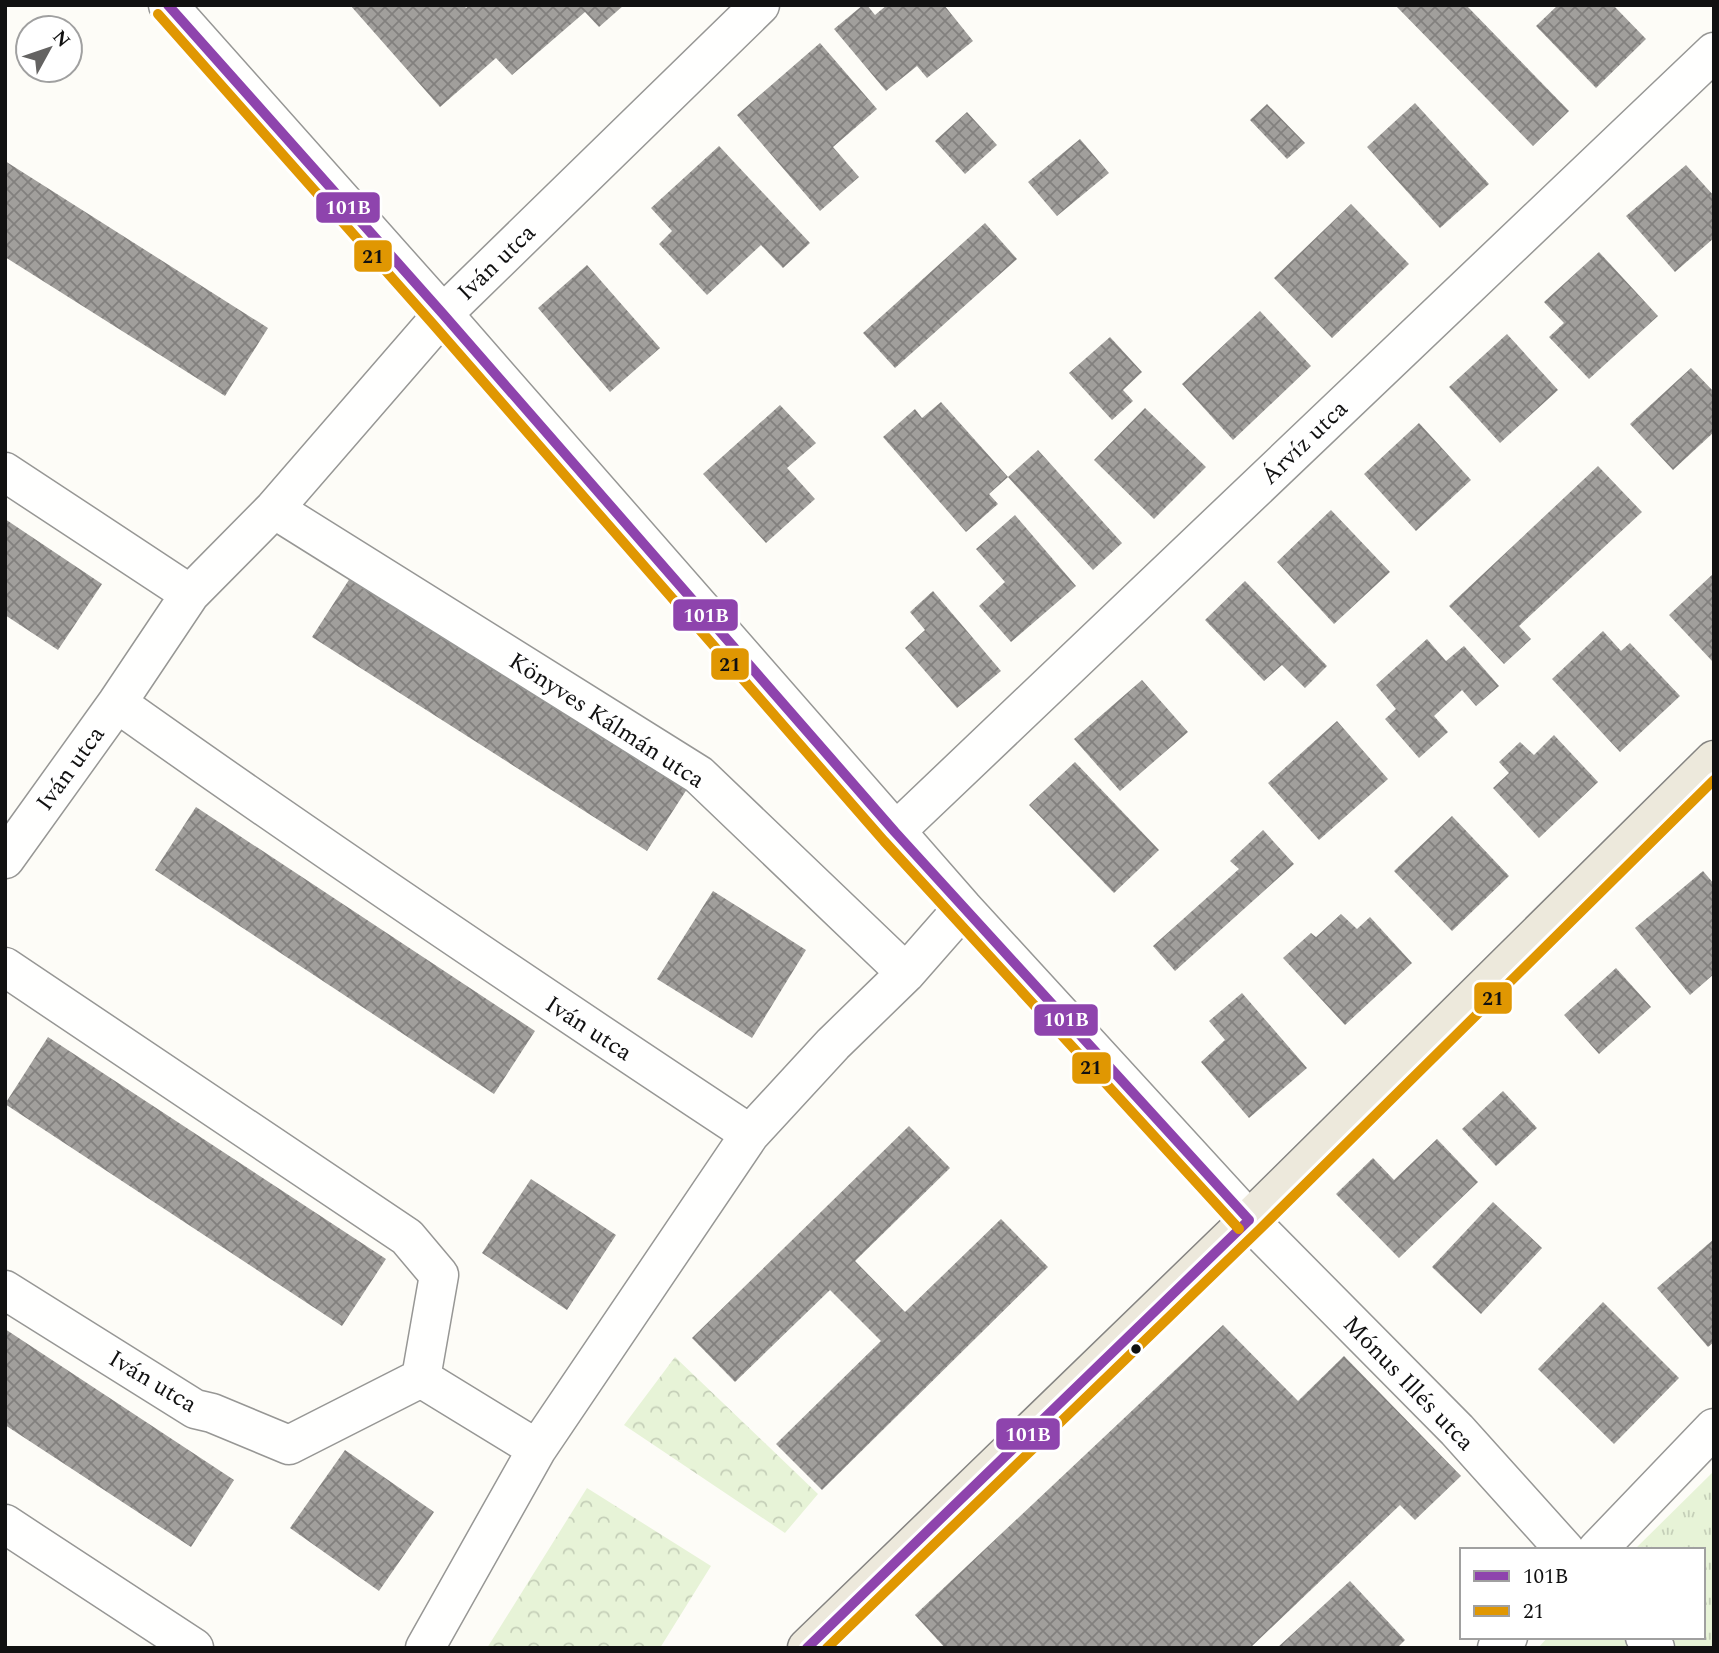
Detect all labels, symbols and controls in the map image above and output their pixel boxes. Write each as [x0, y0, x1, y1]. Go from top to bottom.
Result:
north arrow [14, 14, 84, 84]
text: N [45, 24, 77, 54]
line badge: 101B [315, 191, 381, 224]
text: 101B [325, 194, 371, 223]
street label: Iván utca [449, 216, 545, 310]
line badge: 21 [353, 239, 393, 273]
text: 21 [362, 243, 384, 272]
street label: Árvíz utca [1253, 392, 1357, 494]
line badge: 101B [672, 598, 739, 632]
text: 101B [683, 602, 729, 631]
street label: Könyves Kálmán utca [501, 644, 712, 798]
line badge: 21 [710, 647, 750, 681]
text: 21 [719, 651, 741, 680]
street label: Iván utca [28, 718, 114, 819]
line badge: 21 [1473, 981, 1513, 1015]
text: 21 [1482, 985, 1504, 1014]
street label: Iván utca [538, 987, 639, 1071]
line badge: 101B [1033, 1003, 1099, 1037]
text: 101B [1043, 1006, 1089, 1035]
line badge: 21 [1071, 1051, 1112, 1085]
text: 21 [1080, 1054, 1102, 1083]
street label: Mónus Illés utca [1334, 1308, 1483, 1460]
street label: Iván utca [101, 1341, 204, 1423]
unlabelled marker [1129, 1342, 1143, 1356]
line badge: 101B [995, 1417, 1061, 1451]
text: 101B [1005, 1421, 1051, 1450]
legend [1460, 1548, 1705, 1639]
text: 101B [1523, 1561, 1568, 1593]
text: 21 [1523, 1596, 1544, 1628]

